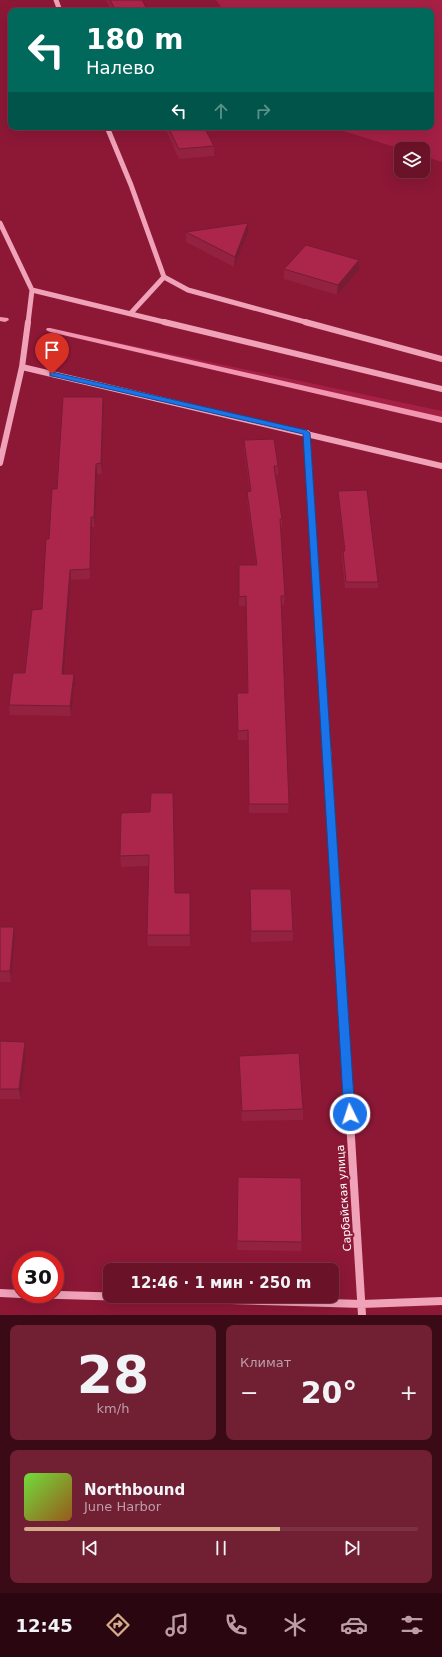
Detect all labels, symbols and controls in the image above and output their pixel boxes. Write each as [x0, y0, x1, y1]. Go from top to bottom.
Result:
text: 180 m [86, 23, 183, 56]
icon: left [20, 24, 72, 76]
text: Налево [86, 57, 155, 78]
icon: left [168, 100, 190, 122]
icon: ahead [210, 100, 232, 122]
icon: right [252, 100, 274, 122]
map controls [394, 142, 430, 178]
button: layers [394, 142, 430, 178]
pin [35, 333, 69, 374]
icon: arrive [41, 339, 63, 361]
position arrow [329, 1093, 371, 1135]
street label: Сарбайская улица [334, 1144, 354, 1252]
speed limit sign: 30 [12, 1251, 64, 1303]
text: 12:46 · 1 мин · 250 m [131, 1274, 312, 1292]
text: 28 [77, 1345, 149, 1405]
text: Климат [240, 1355, 291, 1370]
text: 20° [301, 1375, 357, 1410]
text: − [240, 1380, 258, 1405]
text: + [400, 1380, 418, 1405]
text: km/h [97, 1401, 129, 1416]
text: Northbound [84, 1481, 185, 1499]
text: June Harbor [84, 1499, 161, 1514]
icon: previous [79, 1537, 101, 1559]
icon: pause [210, 1537, 232, 1559]
icon: next [341, 1537, 363, 1559]
icon: directions [104, 1611, 132, 1639]
icon: music [163, 1611, 191, 1639]
icon: phone [222, 1611, 250, 1639]
icon: climate [281, 1611, 309, 1639]
icon: car [340, 1611, 368, 1639]
icon: filters [398, 1611, 426, 1639]
text: 12:45 [15, 1615, 73, 1636]

